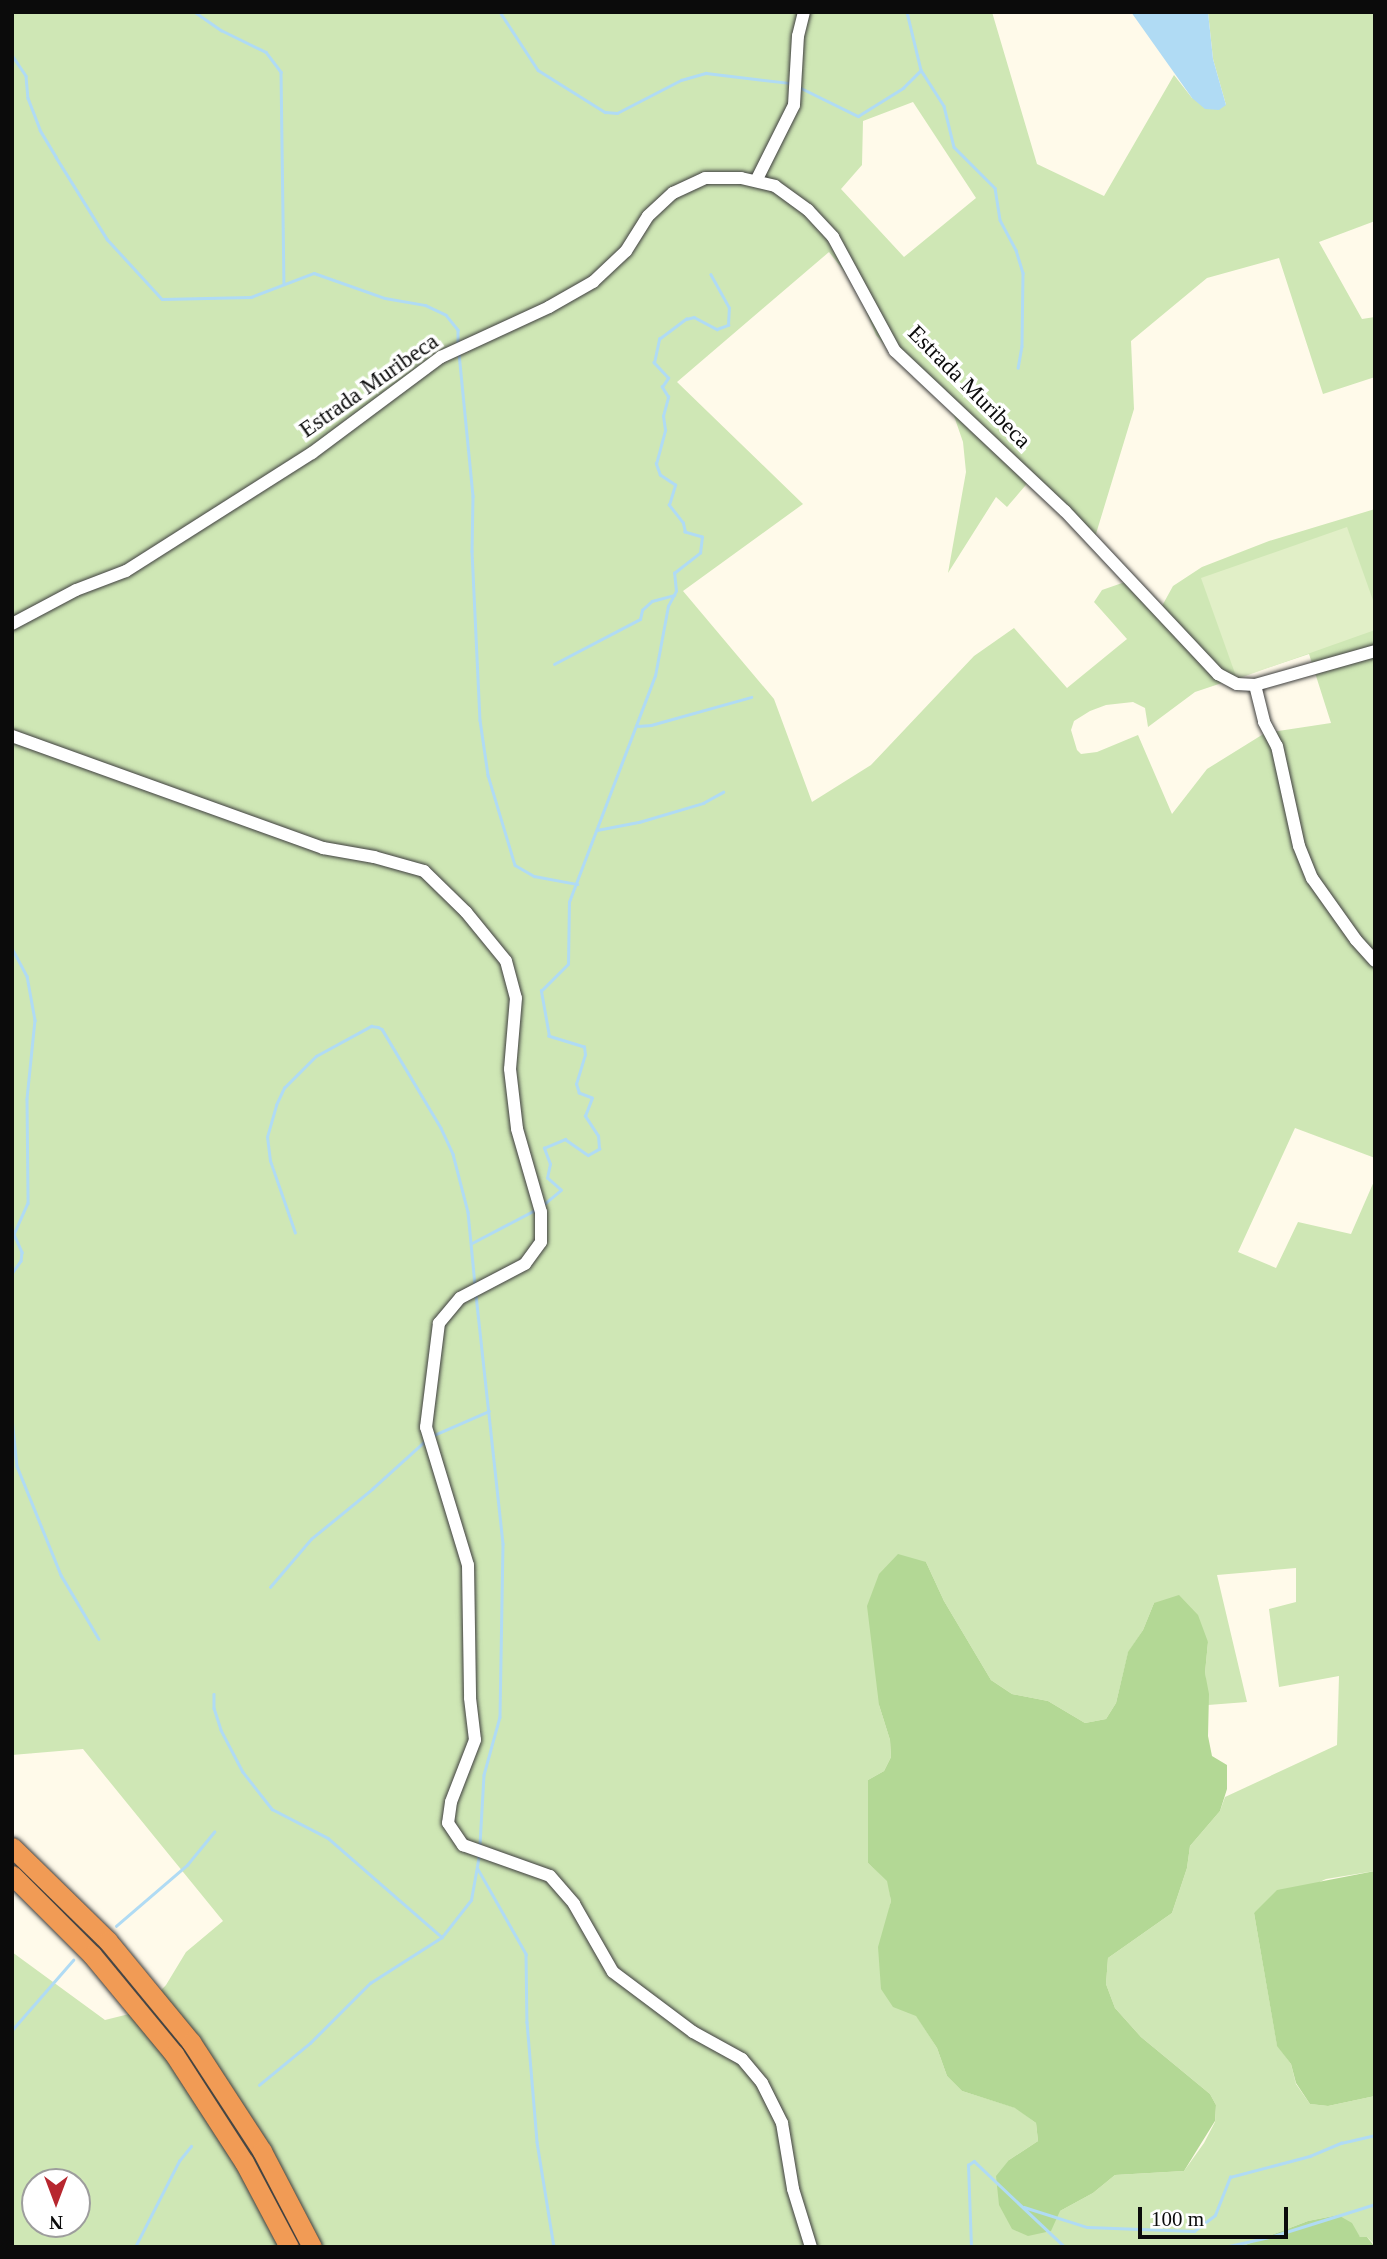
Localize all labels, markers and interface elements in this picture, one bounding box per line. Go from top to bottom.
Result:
street label: Estrada Muribeca [902,320,1036,454]
street label: Estrada Muribeca [294,328,444,444]
north arrow [21,2168,91,2238]
scale bar [1142,2192,1292,2236]
text: 100 m [1151,2207,1204,2231]
text: N [49,2212,63,2233]

